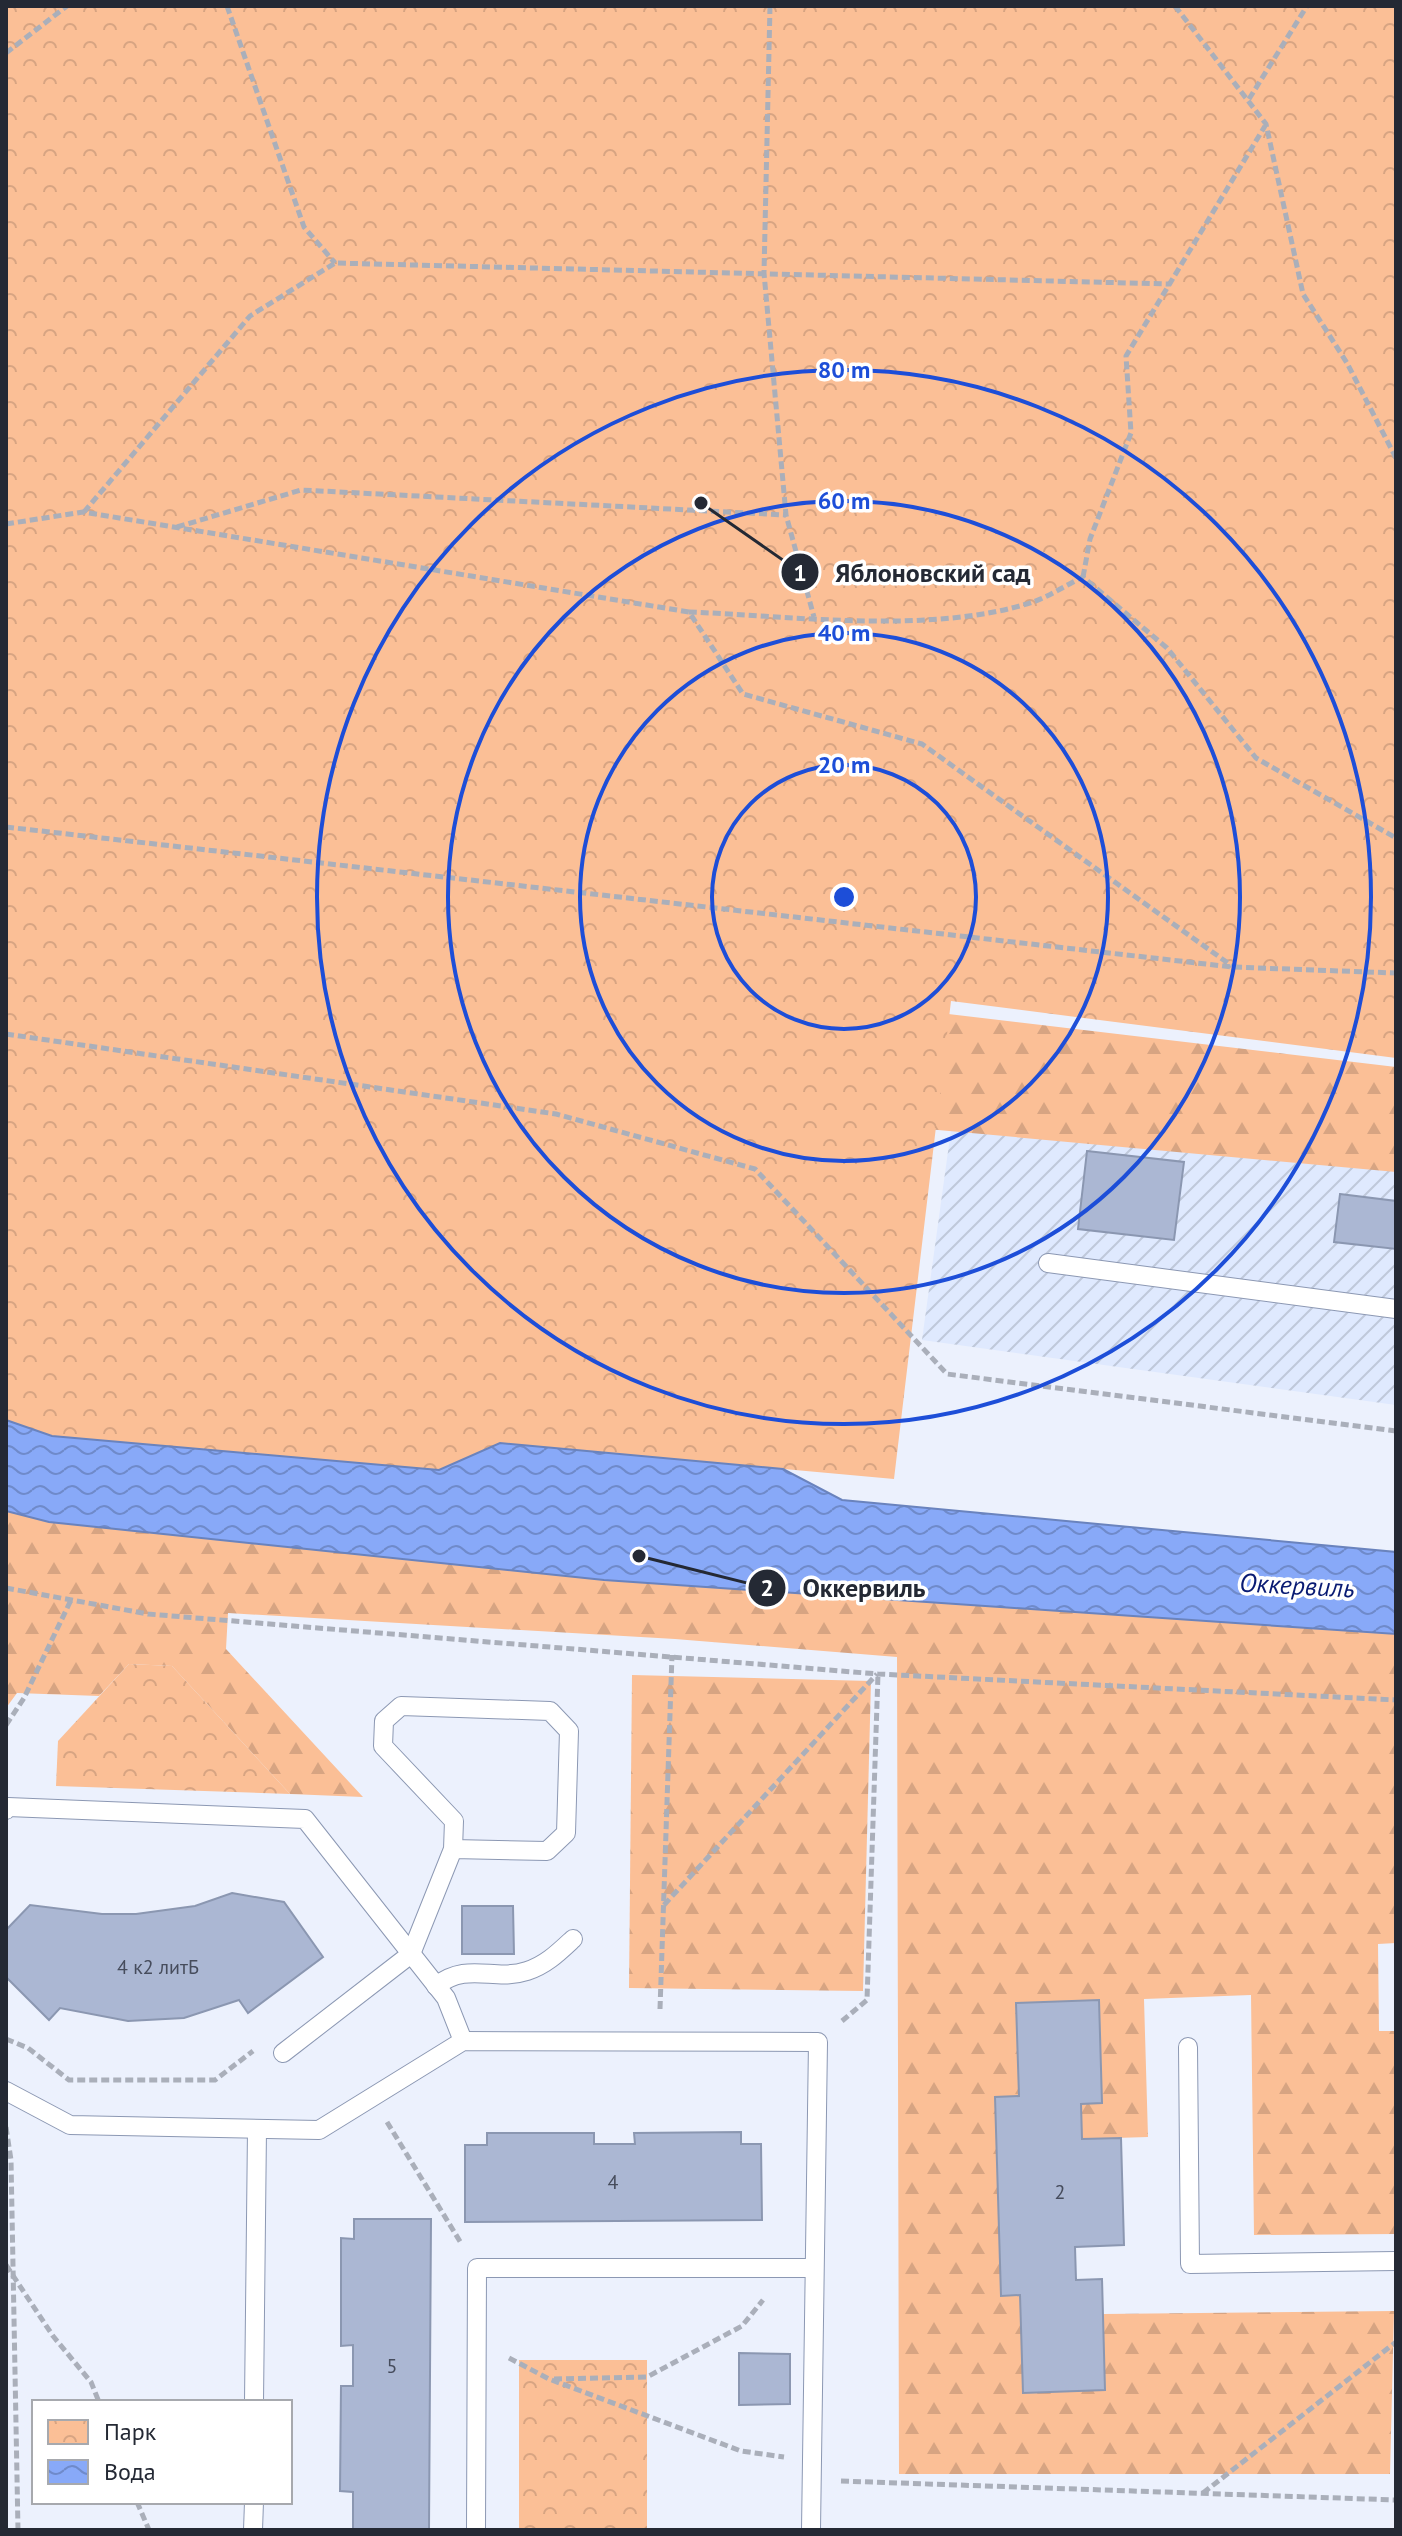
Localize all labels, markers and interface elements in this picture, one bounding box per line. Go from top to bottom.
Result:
text: 80 m [818,354,870,385]
text: 60 m [818,485,870,516]
callout: Яблоновский сад [780,547,1047,597]
text: Яблоновский сад [835,556,1031,589]
text: 1 [793,557,807,588]
text: 40 m [818,617,870,648]
text: 20 m [818,749,870,780]
centre of rings [830,883,858,911]
callout: Оккервиль [747,1563,942,1613]
water label: Оккервиль [1239,1566,1355,1604]
text: Оккервиль [802,1571,926,1604]
text: 2 [760,1572,774,1603]
house number: 4 к2 литБ [117,1954,199,1980]
house number: 4 [608,2169,619,2195]
house number: 2 [1055,2179,1065,2205]
house number: 5 [387,2353,397,2379]
legend [32,2400,292,2504]
text: Парк [104,2416,157,2447]
text: Вода [104,2456,156,2487]

